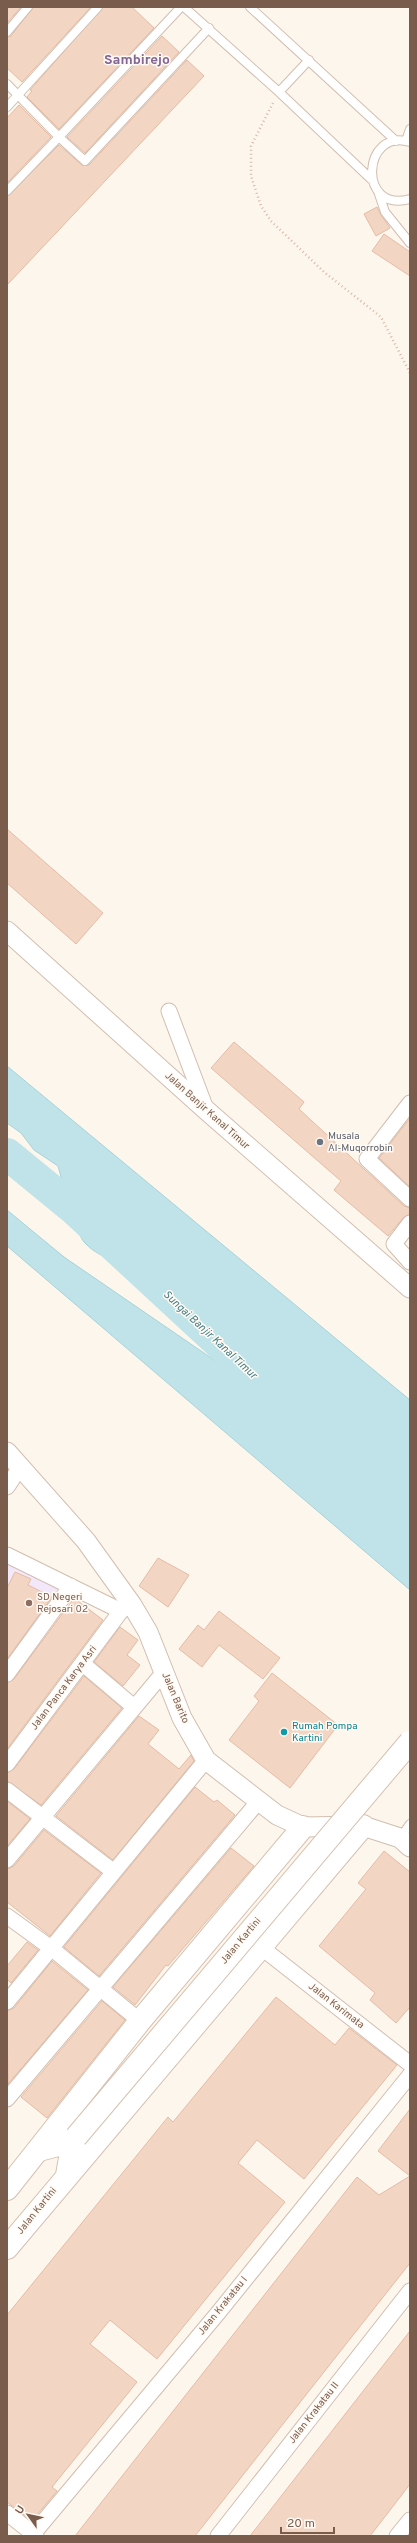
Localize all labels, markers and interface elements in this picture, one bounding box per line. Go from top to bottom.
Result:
district label: Sambirejo [104,52,170,69]
street label: Jalan Banjir Kanal Timur [162,1069,252,1153]
place label: Musala Al-Muqorrobin [328,1130,393,1155]
marker: Musala Al-Muqorrobin [315,1137,325,1147]
water label: Sungai Banjir Kanal Timur [160,1288,261,1383]
place label: SD Negeri Rejosari 02 [37,1591,88,1616]
marker: SD Negeri Rejosari 02 [24,1598,34,1608]
street label: Jalan Panca Karya Asri [28,1643,100,1733]
street label: Jalan Barito [158,1670,192,1726]
place label: Rumah Pompa Kartini [292,1720,357,1745]
marker: Rumah Pompa Kartini [279,1727,289,1737]
street label: Jalan Kartini [218,1915,264,1967]
street label: Jalan Karimata [305,1980,367,2032]
street label: Jalan Kartini [14,2185,60,2237]
street label: Jalan Krakatau I [195,2274,251,2338]
street label: Jalan Krakatau II [286,2379,342,2447]
north arrow [8,2495,48,2535]
text: U [12,2503,28,2517]
scale bar [281,2509,334,2535]
text: 20 m [287,2516,315,2532]

